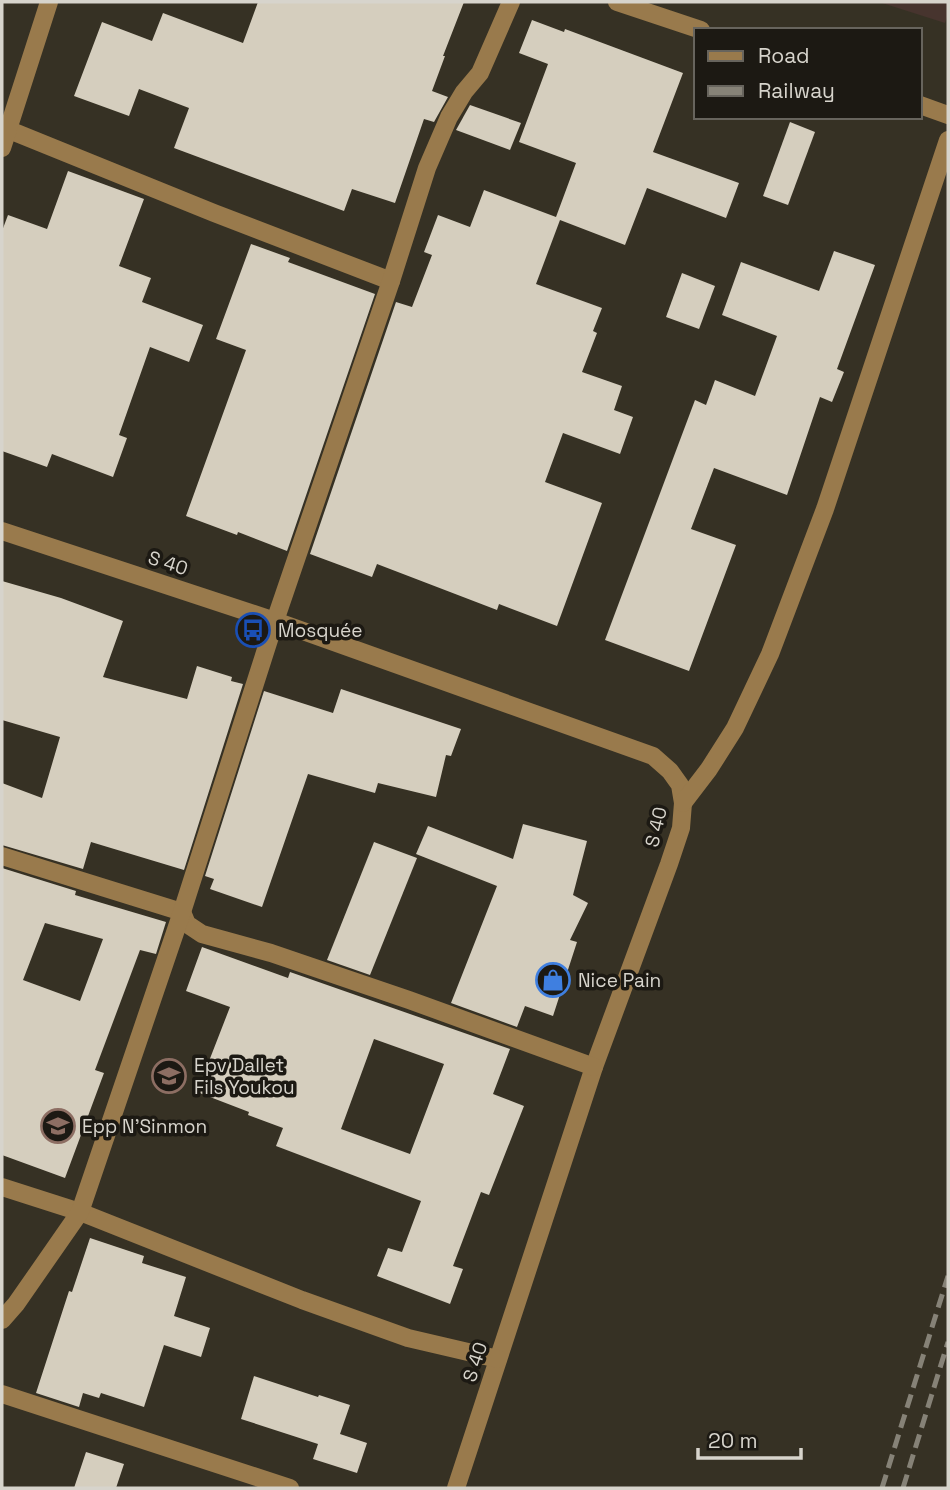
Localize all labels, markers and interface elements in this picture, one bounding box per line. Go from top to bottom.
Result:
legend [694,28,922,119]
text: Road [758,42,810,69]
text: Railway [758,77,835,104]
street label: S 40 [145,545,191,581]
bus stop icon: Mosquée [234,611,272,649]
place label: Mosquée [278,618,363,643]
street label: S 40 [639,804,673,850]
shop icon: Nice Pain [534,961,572,999]
place label: Nice Pain [578,968,661,993]
place label: Epv Dallet Fils Youkou [194,1053,295,1100]
school or university icon: Epv Dallet Fils Youkou [150,1057,188,1095]
school or university icon: Epp N'Sinmon [39,1107,77,1145]
place label: Epp N'Sinmon [82,1114,207,1139]
street label: S 40 [457,1339,493,1385]
scale bar [698,1416,801,1460]
text: 20 m [708,1427,758,1454]

